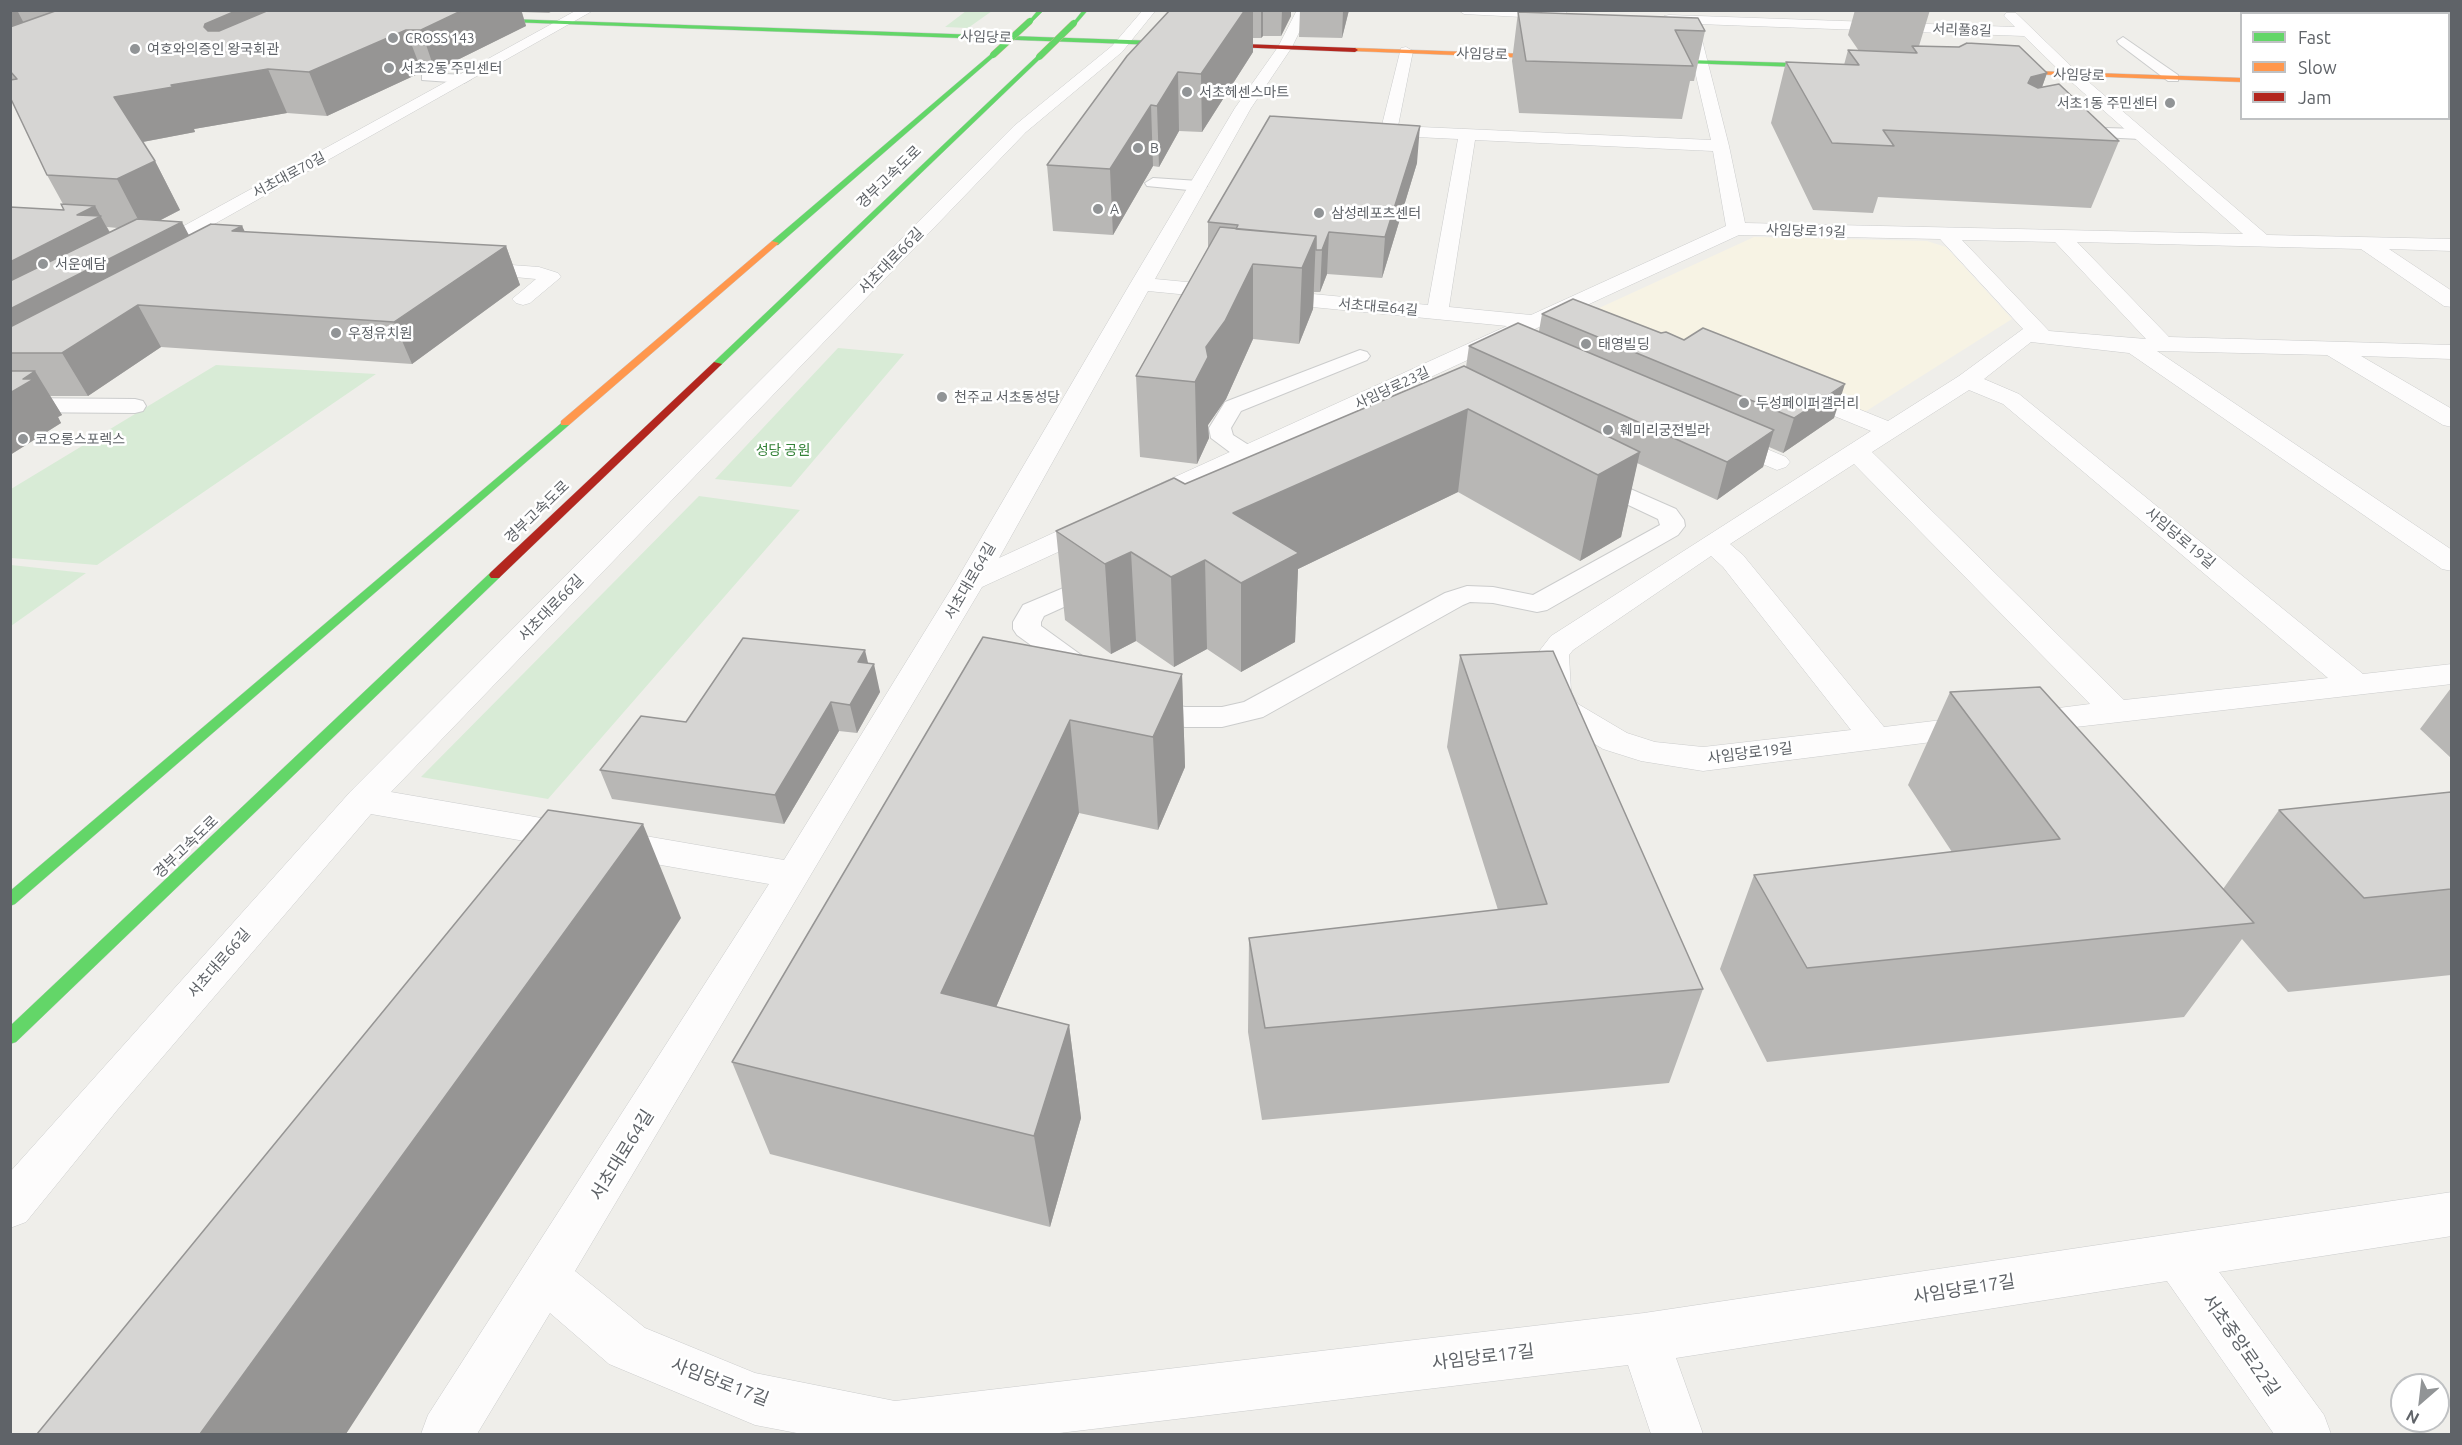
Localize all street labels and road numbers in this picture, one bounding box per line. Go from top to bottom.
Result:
street label: 서리풀8길 [1932,21,1992,39]
street label: 사임당로 [960,28,1012,46]
street label: 사임당로 [1456,45,1508,63]
street label: 사임당로 [2053,66,2105,84]
street label: 경부고속도로 [853,142,925,212]
street label: 서초대로70길 [250,149,328,201]
street label: 사임당로19길 [1766,221,1846,241]
street label: 서초대로66길 [855,224,927,298]
street label: 서초대로64길 [1337,295,1419,319]
street label: 사임당로23길 [1352,363,1432,413]
street label: 경부고속도로 [501,477,573,547]
street label: 사임당로19길 [2141,503,2219,573]
street label: 서초대로64길 [941,539,999,623]
street label: 서초대로66길 [515,571,587,645]
street label: 사임당로19길 [1706,739,1794,767]
street label: 경부고속도로 [150,812,222,882]
street label: 서초대로66길 [184,925,254,1001]
street label: 서초대로64길 [586,1106,658,1204]
street label: 사임당로17길 [1911,1270,2017,1308]
street label: 서초중앙로22길 [2198,1290,2284,1400]
street label: 사임당로17길 [1431,1340,1535,1374]
street label: 사임당로17길 [668,1353,772,1411]

